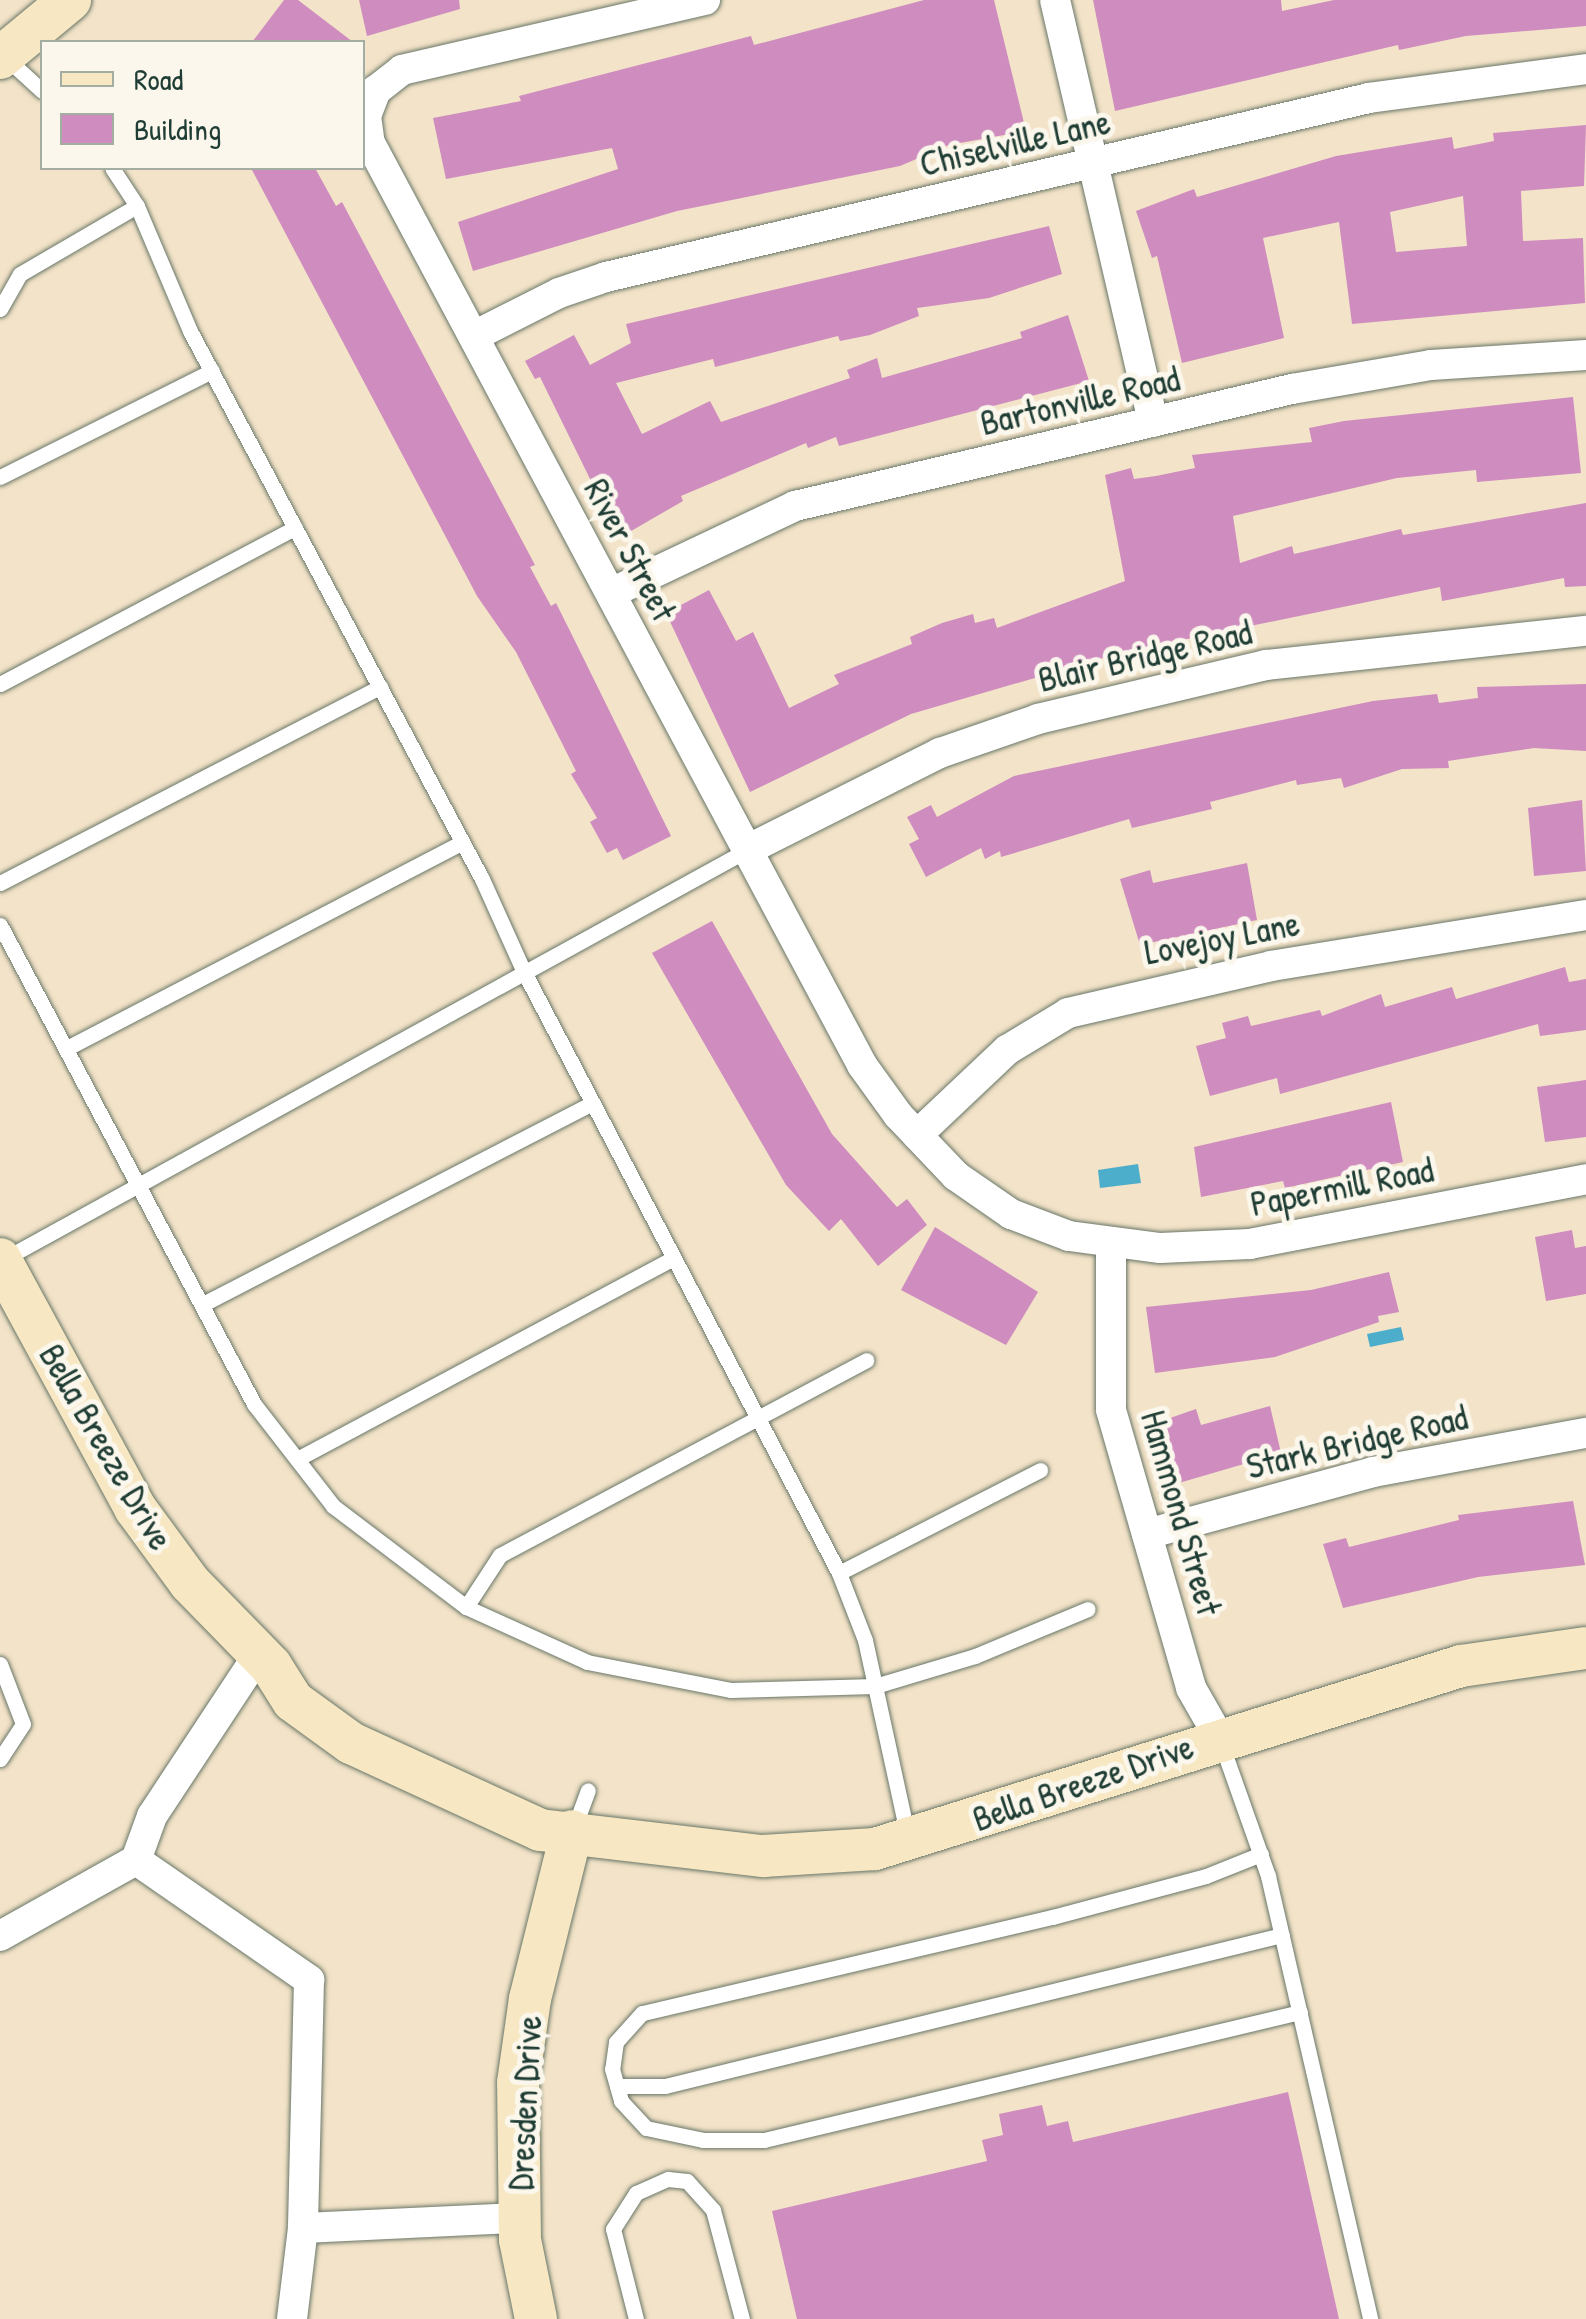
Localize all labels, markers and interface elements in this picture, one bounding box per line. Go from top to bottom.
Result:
legend [40,40,365,170]
text: Road [134,59,183,99]
street label: Chiselville Lane [916,101,1114,185]
text: Building [134,109,221,149]
street label: Bartonville Road [976,358,1184,444]
street label: River Street [575,472,685,628]
street label: Blair Bridge Road [1034,611,1256,701]
street label: Lovejoy Lane [1141,902,1303,974]
street label: Papermill Road [1247,1149,1437,1225]
street label: Bella Breeze Drive [30,1337,182,1557]
street label: Stark Bridge Road [1242,1396,1472,1488]
street label: Hammond Street [1132,1406,1230,1620]
street label: Bella Breeze Drive [967,1726,1199,1840]
street label: Dresden Drive [499,2015,551,2191]

